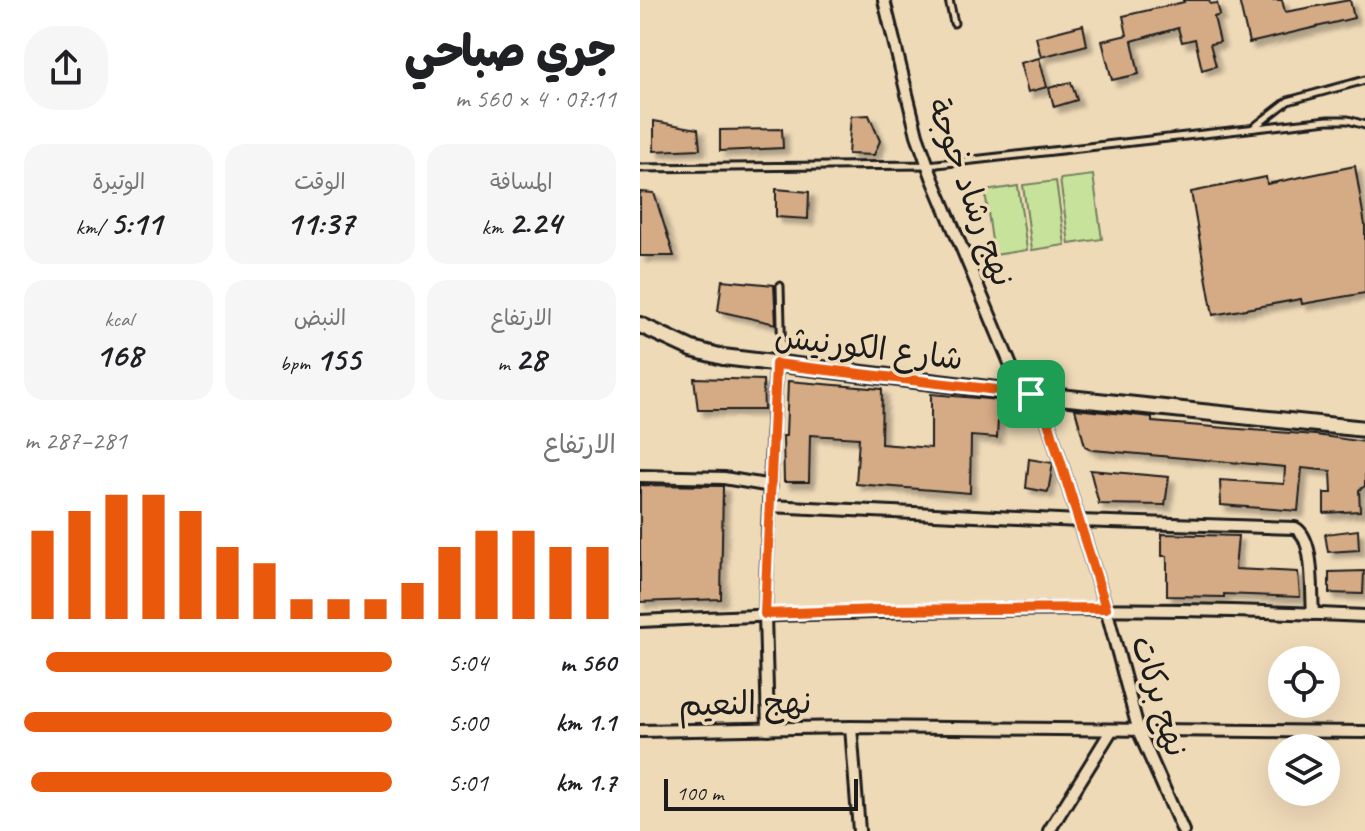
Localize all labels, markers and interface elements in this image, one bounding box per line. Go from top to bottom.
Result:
text: جري صباحي [405,24,616,79]
button: share [24,26,108,110]
text: 07:11 · 4 × 560 m [455,82,616,115]
street label: نهج رشاد خوجة [917,92,1024,292]
text: الوتيرة [92,168,145,196]
text: الوقت [294,168,346,196]
text: المسافة [490,168,553,196]
text: 5:11 [110,201,162,244]
text: 11:37 [286,201,354,244]
text: 2.24 [508,201,561,244]
text: /km [76,213,110,241]
text: km [482,213,508,241]
text: النبض [294,304,346,332]
text: الارتفاع [490,304,552,332]
text: kcal [104,305,133,333]
street label: شارع الكورنيش [772,316,965,381]
text: 168 [95,333,142,376]
text: 155 [315,337,360,380]
text: 28 [515,337,545,380]
text: bpm [280,349,315,377]
text: m [497,349,515,377]
pin [997,360,1065,428]
icon: arrive [1009,372,1053,416]
text: 281–287 m [24,424,127,457]
text: الارتفاع [543,428,616,461]
street label: نهج بركات [1121,631,1197,762]
text: 5:04 [448,646,488,679]
text: 560 m [560,646,616,679]
map controls [1268,646,1340,806]
button: locate [1268,646,1340,718]
street label: نهج النعيم [678,682,812,728]
text: 5:00 [448,706,488,739]
text: 1.1 km [556,706,616,739]
button: layers [1268,734,1340,806]
text: 5:01 [448,766,488,799]
text: 1.7 km [556,766,616,799]
scale bar [664,775,858,811]
text: 100 m [676,779,723,807]

